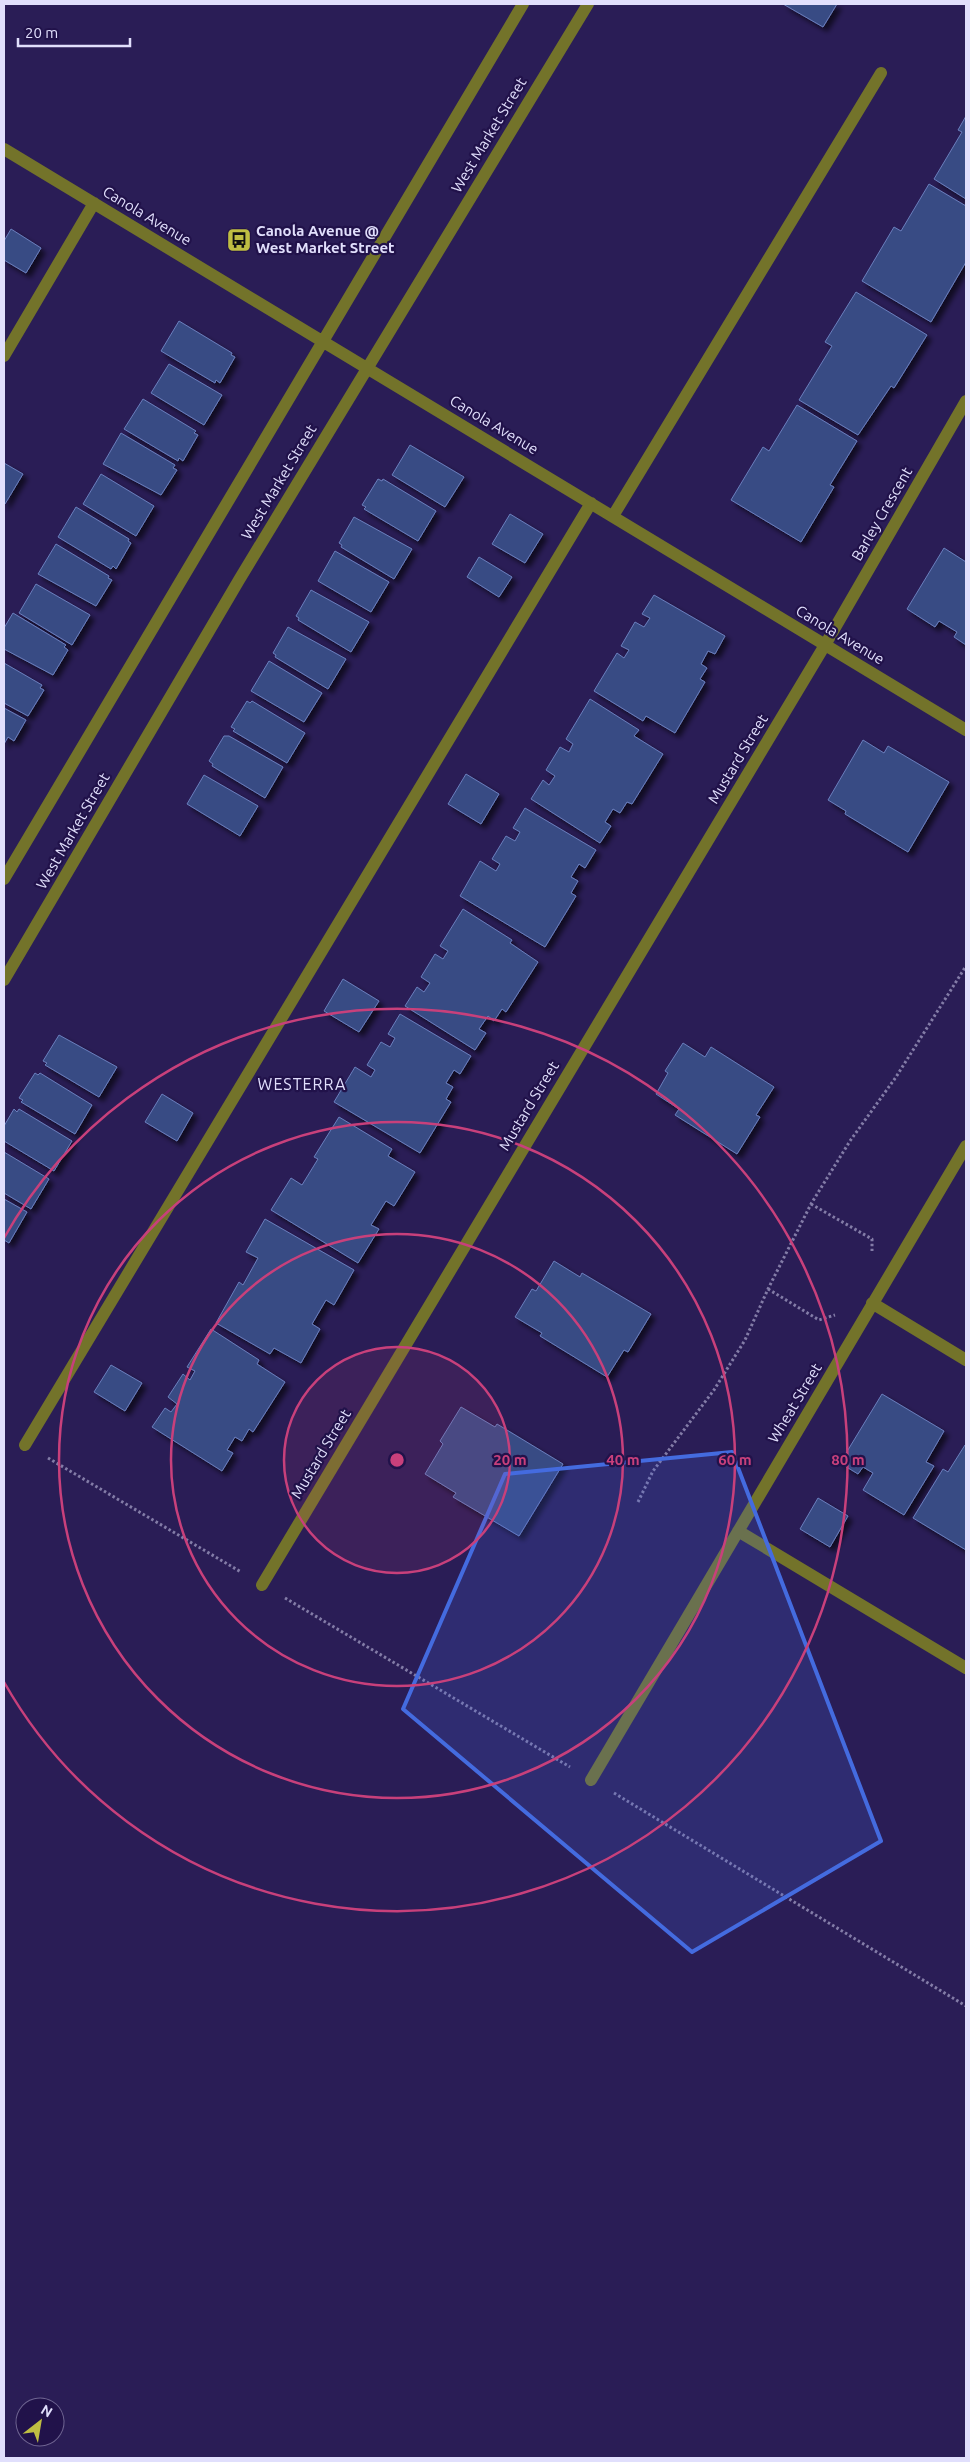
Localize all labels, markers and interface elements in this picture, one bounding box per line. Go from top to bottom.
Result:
scale bar [18,15,130,47]
text: 20 m [25,24,58,41]
street label: West Market Street [448,74,530,195]
street label: Canola Avenue [100,183,194,249]
place label: Canola Avenue @ West Market Street [256,222,395,256]
bus stop icon: Canola Avenue @ West Market Street [226,227,252,253]
street label: Canola Avenue [447,392,541,458]
street label: West Market Street [238,421,320,542]
street label: Barley Crescent [848,464,915,564]
street label: Canola Avenue [793,602,887,668]
street label: Mustard Street [704,711,771,807]
street label: West Market Street [32,770,113,892]
street label: Mustard Street [495,1058,562,1154]
district label: WESTERRA [258,1075,346,1093]
street label: Wheat Street [764,1360,825,1446]
street label: Mustard Street [287,1406,354,1502]
centre of rings [388,1451,406,1469]
text: 20 m [493,1451,527,1468]
text: 40 m [606,1451,640,1468]
text: 60 m [718,1451,752,1468]
text: 80 m [831,1451,865,1468]
north arrow [15,2397,65,2447]
text: N [38,2401,55,2420]

